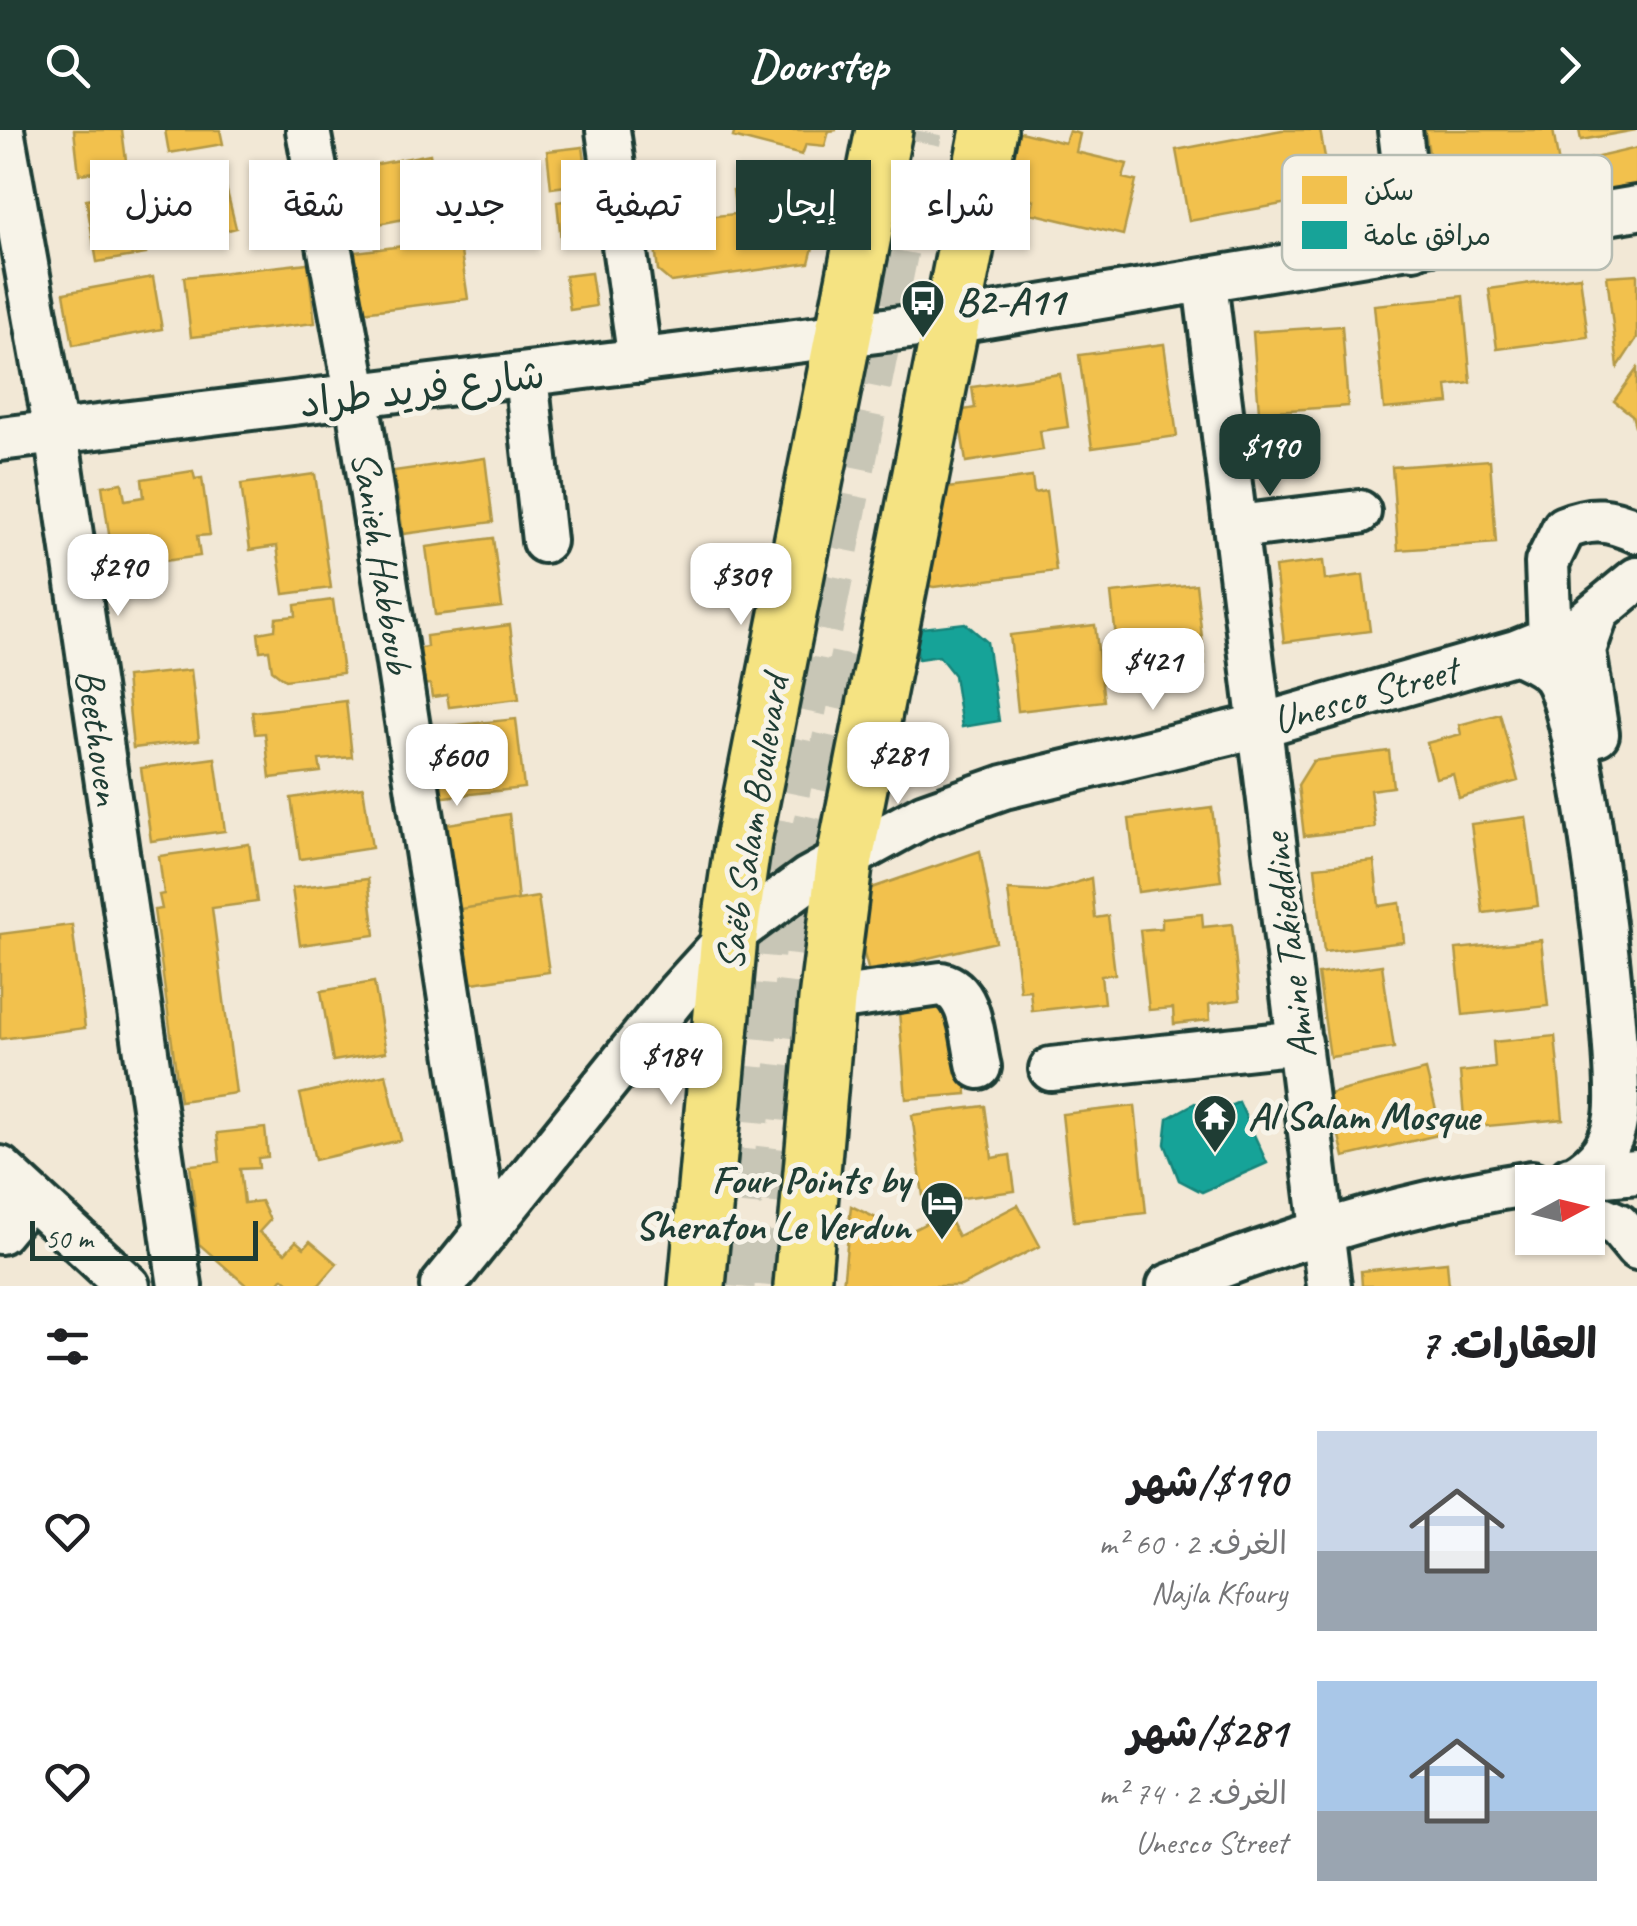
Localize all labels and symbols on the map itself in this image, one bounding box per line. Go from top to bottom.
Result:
legend [1282,155,1612,270]
text: سكن [1364,173,1414,208]
text: مرافق عامة [1364,218,1491,253]
place label: B2-A11 [956,276,1068,326]
bus stop icon: B2-A11 [900,278,946,339]
street label: شارع فريد طراد [297,349,548,431]
pin: $190 [1211,414,1329,499]
street label: Sanieh Habboub [340,447,425,679]
pin: $290 [59,534,177,619]
pin: $309 [682,543,800,628]
pin: $421 [1094,628,1212,713]
street label: Unesco Street [1267,643,1469,745]
street label: Beethoven [65,666,133,809]
street label: Saëb Salam Boulevard [704,666,801,974]
pin: $281 [839,722,957,807]
pin: $600 [398,724,516,809]
street label: Amine Takieddine [1250,828,1328,1061]
pin: $184 [612,1023,730,1108]
place label: Al Salam Mosque [1248,1091,1482,1141]
temple icon: Al Salam Mosque [1192,1093,1238,1154]
place label: Four Points by Sheraton Le Verdun [635,1155,914,1251]
north arrow [1515,1165,1605,1255]
hotel icon: Four Points by Sheraton Le Verdun [919,1180,965,1241]
scale bar [30,1216,258,1260]

